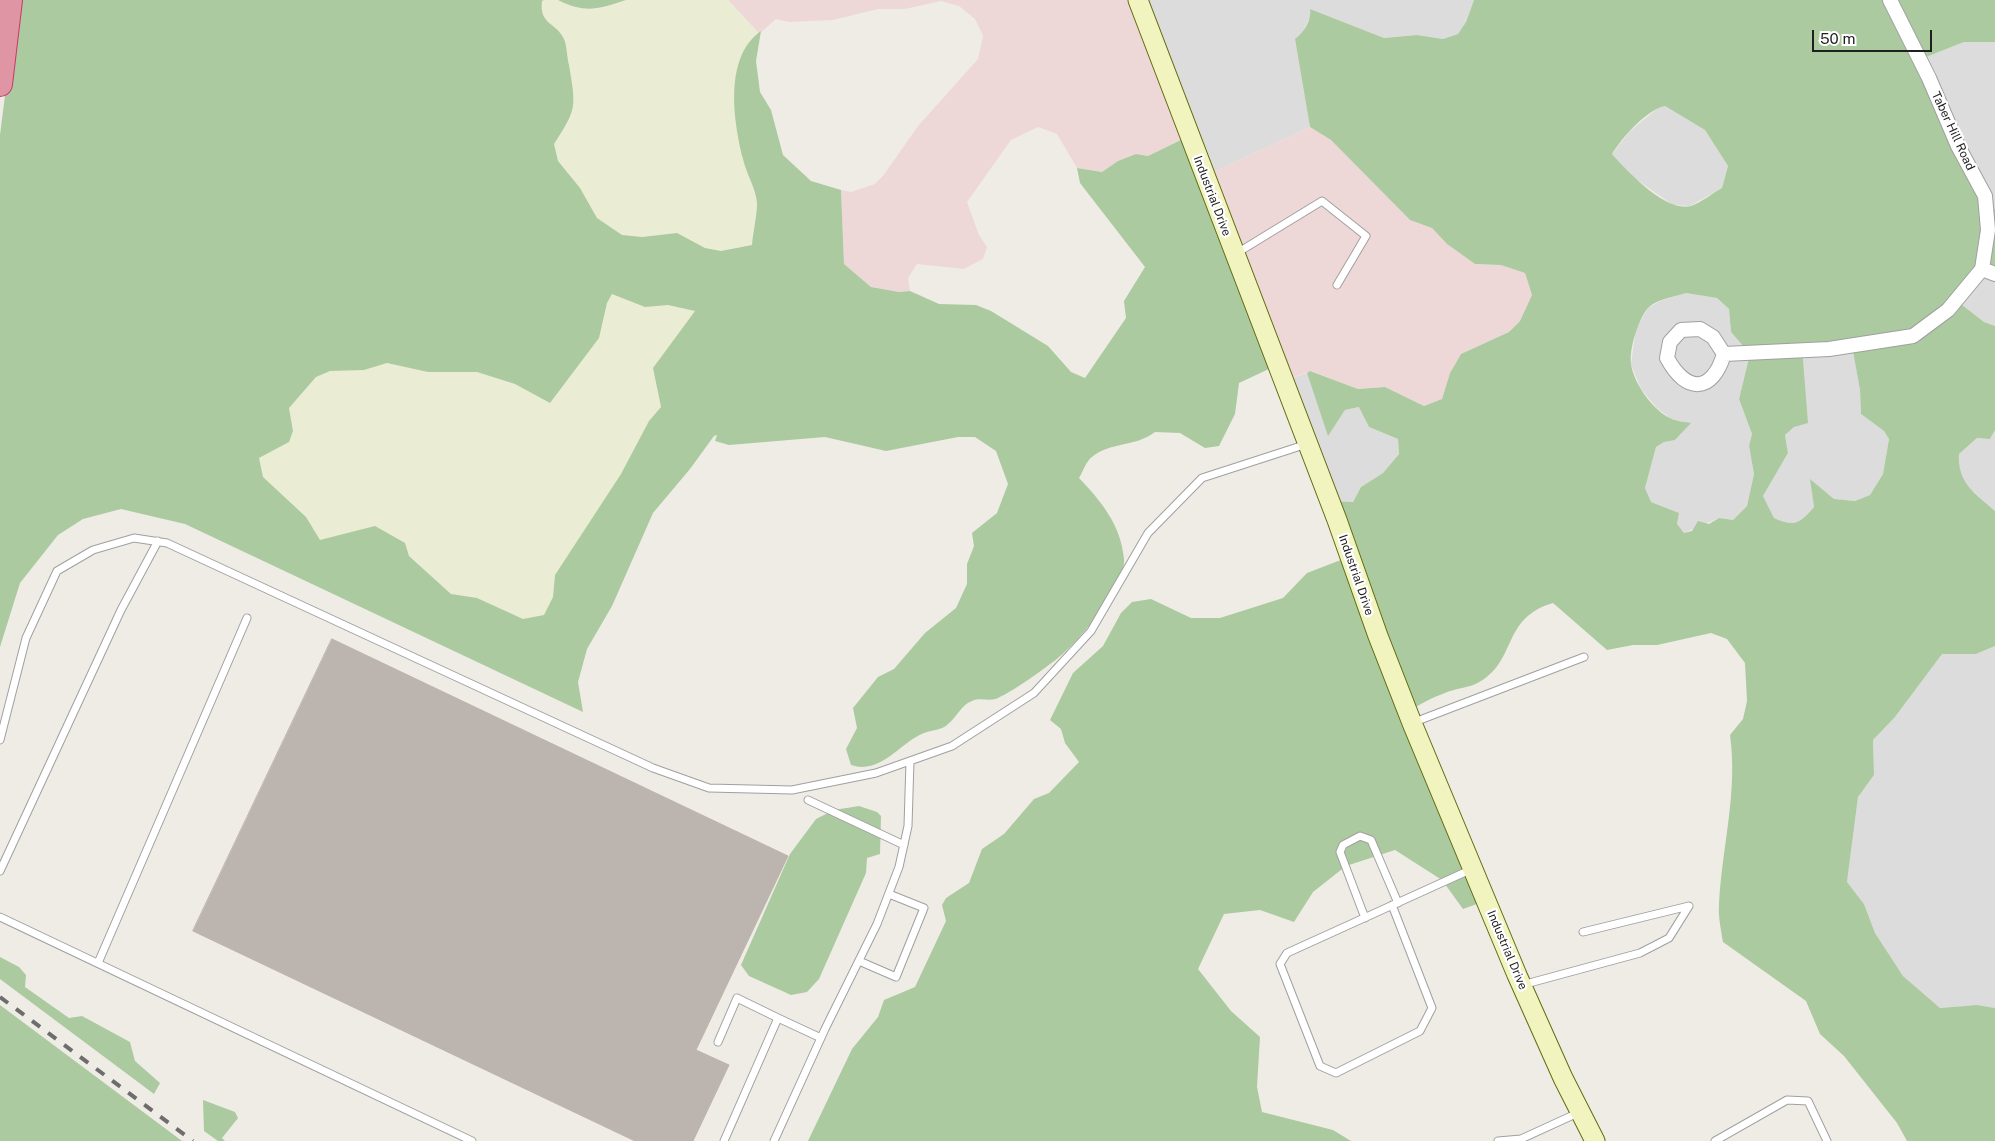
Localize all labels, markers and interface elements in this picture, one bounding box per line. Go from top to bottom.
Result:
scale bar [1815,20,1935,52]
text: 50 m [1820,30,1855,47]
street label: Taber Hill Road [1928,89,1978,173]
street label: Industrial Drive [1190,154,1234,238]
street label: Industrial Drive [1335,533,1377,617]
street label: Industrial Drive [1484,908,1530,992]

